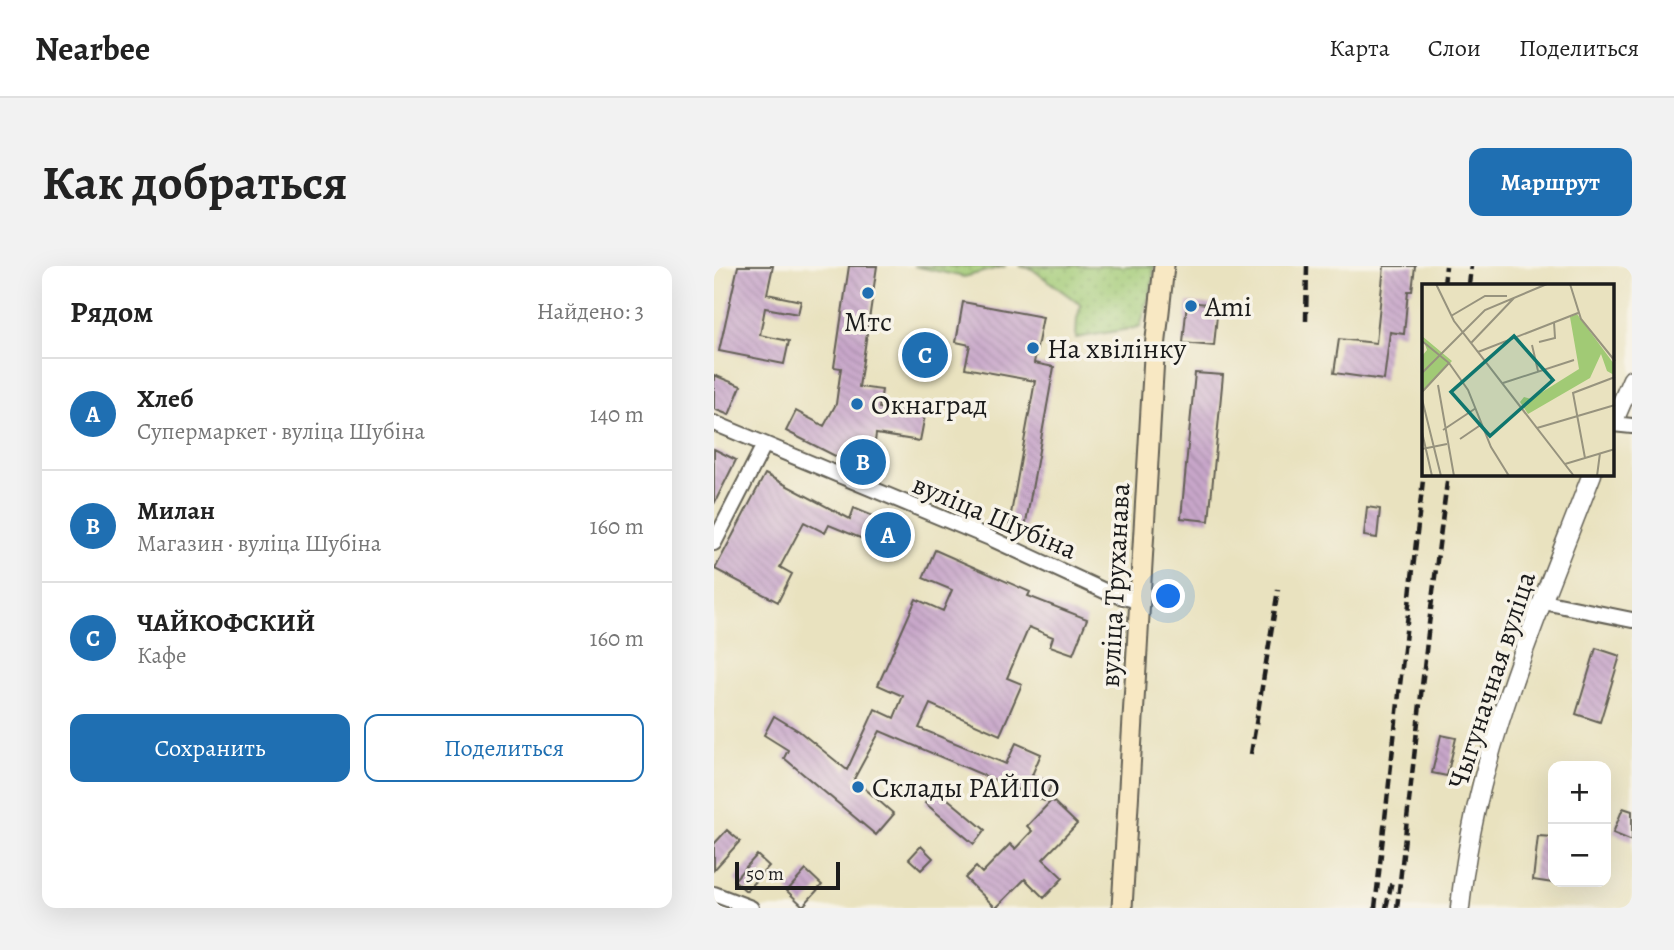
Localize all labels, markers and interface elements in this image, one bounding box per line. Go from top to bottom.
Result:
text: Nearbee [35,26,150,71]
text: Карта [1329,32,1390,64]
text: Слои [1428,32,1481,64]
text: Поделиться [1519,32,1639,64]
button: Маршрут [1469,148,1632,216]
text: Как добраться [42,149,348,216]
inset map [1422,284,1614,476]
marker: Мтс [860,285,876,301]
place label: Ami [1204,288,1252,326]
text: Рядом [70,292,153,332]
text: Найдено: 3 [537,296,644,327]
marker: Ami [1183,298,1199,314]
place label: Мтс [844,303,892,341]
pin: C [902,329,948,381]
place label: На хвілінку [1047,330,1187,368]
marker: На хвілінку [1025,340,1041,356]
text: Хлеб [137,381,194,416]
place label: Окнаград [871,386,987,424]
marker: Окнаград [849,396,865,412]
text: A [86,399,100,430]
text: 140 m [590,399,644,430]
text: Супермаркет · вуліца Шубіна [137,416,425,447]
pin: B [840,436,886,488]
street label: вуліца Шубіна [907,465,1083,569]
street label: вуліца Труханава [1091,482,1139,688]
text: Милан [137,493,215,528]
pin: A [865,509,911,561]
text: B [86,511,100,542]
text: 160 m [590,511,644,542]
text: Магазин · вуліца Шубіна [137,528,381,559]
street label: Чыгуначная вуліца [1439,567,1545,794]
your location [1151,579,1185,613]
text: ЧАЙКОФСКИЙ [137,605,315,640]
text: C [86,623,100,654]
text: 160 m [590,623,644,654]
text: Кафе [137,640,187,671]
button: Сохранить [70,714,350,782]
button: Поделиться [364,714,644,782]
map controls [1548,761,1611,887]
button: + [1548,761,1611,824]
place label: Склады РАЙПО [872,769,1060,807]
marker: Склады РАЙПО [850,779,866,795]
button: − [1548,824,1611,887]
scale bar [735,859,840,891]
text: 50 m [746,861,784,887]

